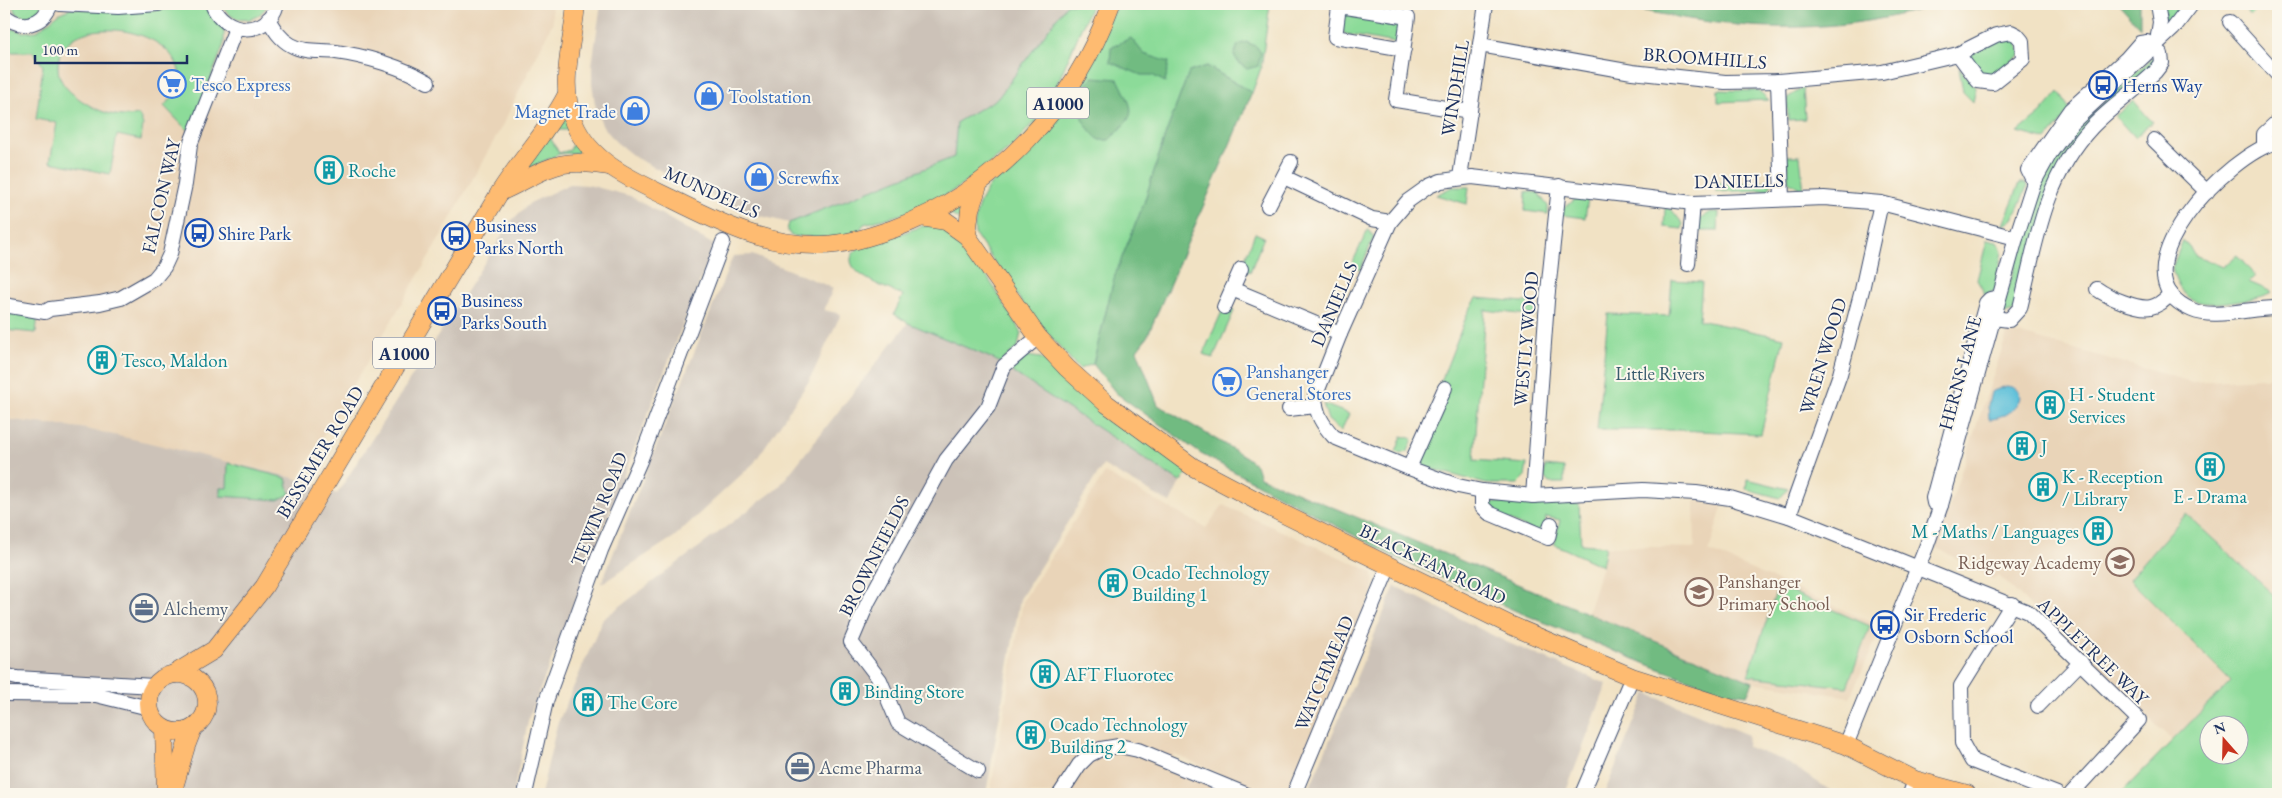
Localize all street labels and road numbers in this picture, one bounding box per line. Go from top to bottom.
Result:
street label: WINDHILL [1435,38,1475,138]
street label: BROOMHILLS [1642,41,1768,75]
road number: A1000 [1027,88,1089,119]
street label: FALCON WAY [136,135,187,256]
street label: MUNDELLS [660,160,764,224]
street label: DANIELLS [1694,168,1784,194]
street label: DANIELLS [1305,257,1363,350]
street label: WESTLY WOOD [1508,270,1544,408]
street label: WREN WOOD [1793,295,1853,417]
street label: HERNS LANE [1933,313,1987,433]
road number: A1000 [373,338,435,368]
street label: BESSEMER ROAD [271,381,369,523]
street label: TEWIN ROAD [565,448,633,570]
street label: BROWNFIELDS [833,491,915,621]
street label: BLACK FAN ROAD [1355,518,1511,610]
street label: APPLETREE WAY [2031,591,2155,711]
street label: WATCHMEAD [1288,612,1360,734]

